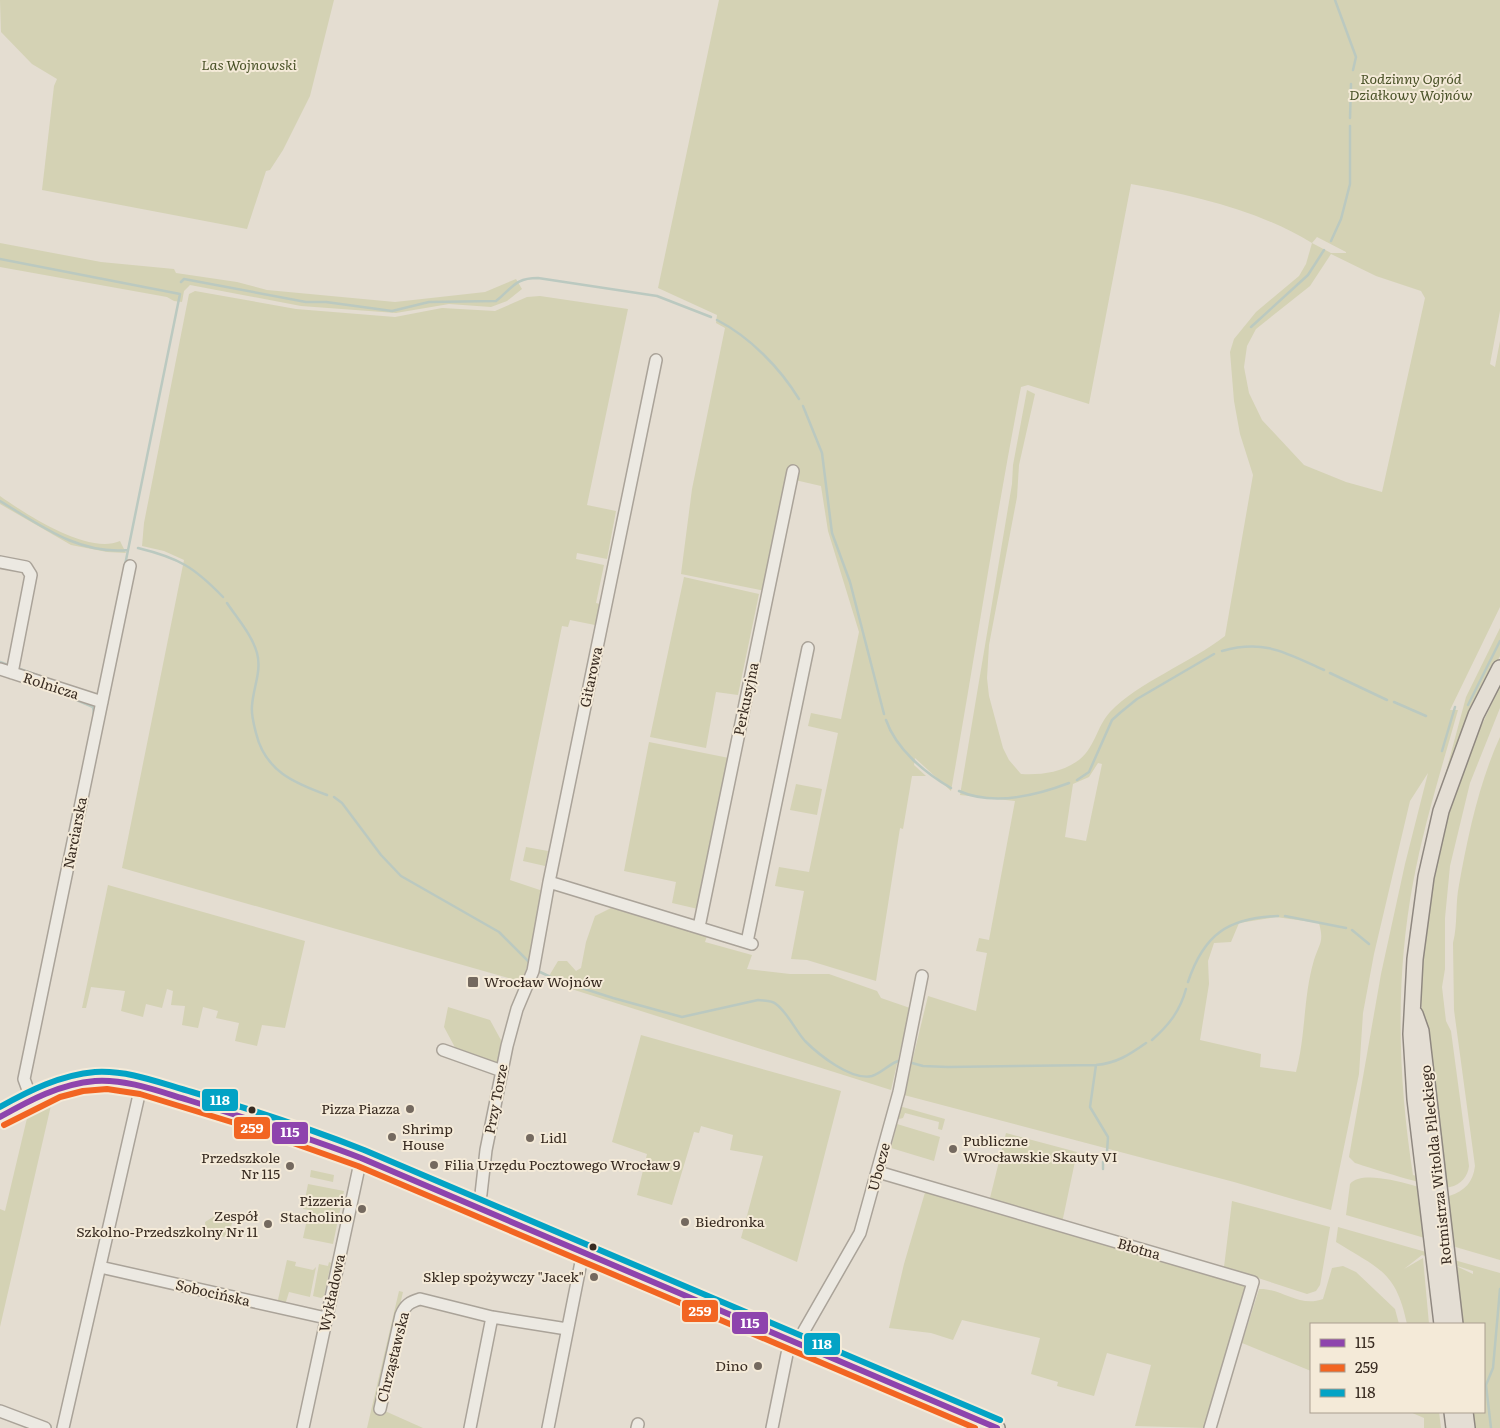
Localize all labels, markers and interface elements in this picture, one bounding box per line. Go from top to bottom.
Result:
park label: Las Wojnowski [201,54,298,74]
park label: Rodzinny Ogród Działkowy Wojnów [1349,68,1473,104]
street label: Gitarowa [574,644,606,709]
street label: Perkusyjna [727,660,763,737]
street label: Rolnicza [21,667,82,704]
street label: Narciarska [57,795,91,871]
place label: Wrocław Wojnów [484,971,603,991]
marker: Wrocław Wojnów [466,975,480,989]
street label: Przy Torze [478,1062,512,1135]
street label: Rotmistrza Witolda Pileckiego [1415,1064,1455,1266]
line badge: 118 [201,1088,239,1112]
text: 118 [210,1089,230,1109]
place label: Pizza Piazza [321,1098,400,1118]
marker: Pizza Piazza [404,1103,416,1115]
unlabelled marker [247,1105,257,1115]
line badge: 259 [233,1116,271,1140]
text: 259 [240,1117,264,1137]
place label: Shrimp House [402,1118,453,1154]
line badge: 115 [271,1121,309,1145]
text: 115 [280,1121,300,1141]
place label: Lidl [540,1127,567,1147]
place label: Publiczne Wrocławskie Skauty VI [963,1130,1118,1166]
marker: Shrimp House [386,1131,398,1143]
marker: Lidl [524,1132,536,1144]
street label: Ubocze [862,1140,894,1193]
marker: Publiczne Wrocławskie Skauty VI [947,1143,959,1155]
place label: Przedszkole Nr 115 [201,1147,280,1183]
place label: Filia Urzędu Pocztowego Wrocław 9 [444,1154,680,1174]
marker: Filia Urzędu Pocztowego Wrocław 9 [428,1159,440,1171]
marker: Przedszkole Nr 115 [284,1160,296,1172]
place label: Pizzeria Stacholino [280,1190,352,1226]
marker: Pizzeria Stacholino [356,1203,368,1215]
place label: Zespół Szkolno-Przedszkolny Nr 11 [76,1205,258,1241]
place label: Biedronka [695,1211,765,1231]
marker: Biedronka [679,1216,691,1228]
marker: Zespół Szkolno-Przedszkolny Nr 11 [262,1218,274,1230]
street label: Błotna [1115,1232,1164,1264]
unlabelled marker [588,1242,598,1252]
street label: Wykładowa [313,1252,349,1334]
place label: Sklep spożywczy "Jacek" [423,1266,584,1286]
marker: Sklep spożywczy "Jacek" [588,1271,600,1283]
street label: Sobocińska [174,1274,253,1310]
line badge: 259 [681,1299,719,1323]
text: 259 [688,1300,712,1320]
street label: Chrząstawska [371,1309,413,1404]
line badge: 115 [731,1311,769,1335]
text: 115 [740,1312,760,1332]
legend [1310,1323,1485,1413]
text: 115 [1355,1330,1375,1353]
line badge: 118 [803,1332,841,1356]
text: 118 [812,1333,832,1353]
place label: Dino [715,1355,748,1375]
text: 259 [1355,1355,1378,1378]
marker: Dino [752,1360,764,1372]
text: 118 [1355,1380,1375,1403]

